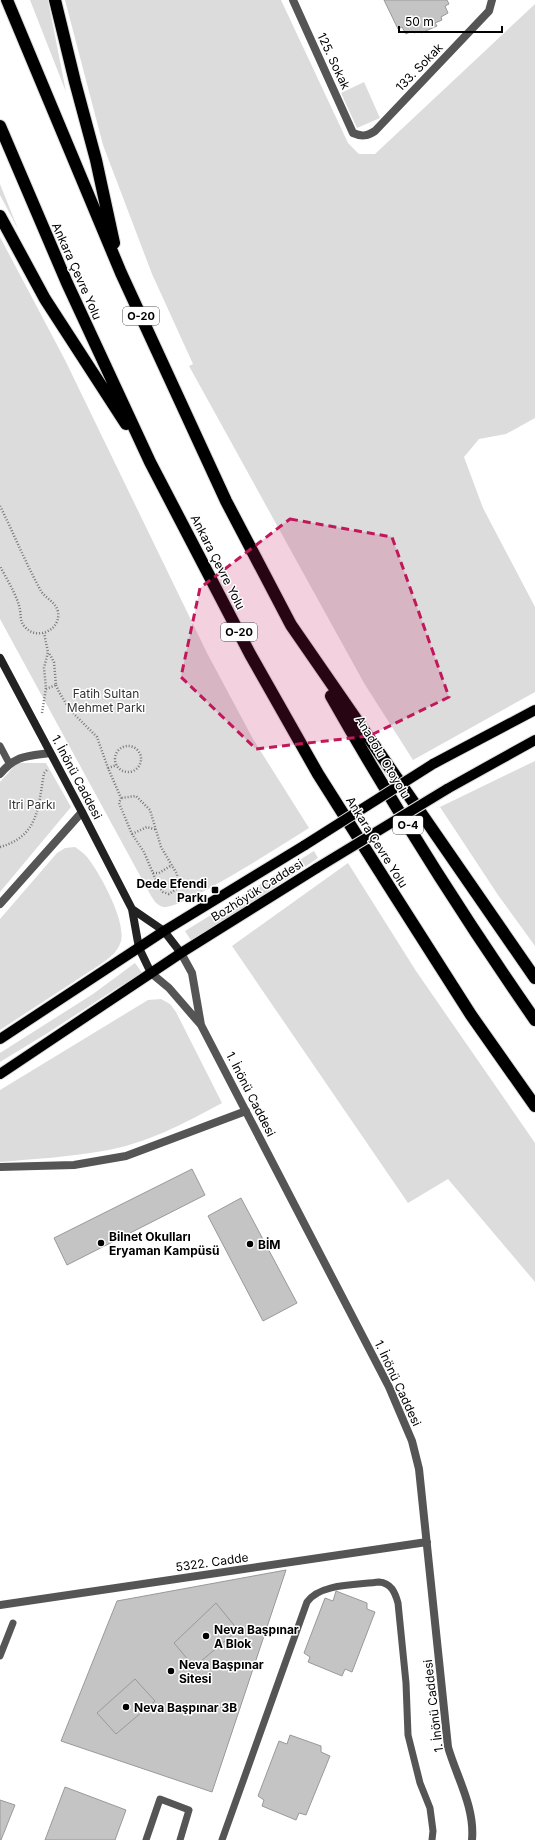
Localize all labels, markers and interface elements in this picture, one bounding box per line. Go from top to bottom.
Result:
scale bar [399,8,502,34]
text: 50 m [405,14,434,29]
street label: 125. Sokak [314,30,354,92]
street label: 133. Sokak [392,40,446,94]
street label: Ankara Çevre Yolu [49,220,105,322]
road number: O-20 [123,307,159,325]
street label: Ankara Çevre Yolu [188,512,248,612]
road number: O-20 [221,623,257,641]
park label: Fatih Sultan Mehmet Parkı [67,686,145,715]
street label: Anadolu Otoyolu [352,713,414,801]
street label: 1. İnönü Caddesi [48,732,106,822]
street label: Ankara Çevre Yolu [343,794,411,890]
park label: Itri Parkı [9,797,55,812]
road number: O-4 [393,816,423,834]
street label: Bozhöyük Caddesi [208,856,306,924]
place label: Dede Efendi Parkı [136,876,207,905]
marker: Dede Efendi Parkı [210,885,220,895]
street label: 1. İnönü Caddesi [223,1049,279,1139]
place label: Bilnet Okulları Eryaman Kampüsü [109,1229,219,1258]
place label: BİM [258,1237,281,1252]
marker: Bilnet Okulları Eryaman Kampüsü [96,1238,106,1248]
marker: BİM [245,1239,255,1249]
street label: 1. İnönü Caddesi [372,1338,425,1428]
street label: 5322. Cadde [175,1549,249,1575]
place label: Neva Başpınar A Blok [214,1622,299,1651]
marker: Neva Başpınar A Blok [201,1631,211,1641]
place label: Neva Başpınar Sitesi [179,1657,264,1686]
street label: 1. İnönü Caddesi [420,1659,446,1753]
marker: Neva Başpınar Sitesi [166,1666,176,1676]
place label: Neva Başpınar 3B [134,1700,237,1715]
marker: Neva Başpınar 3B [121,1702,131,1712]

